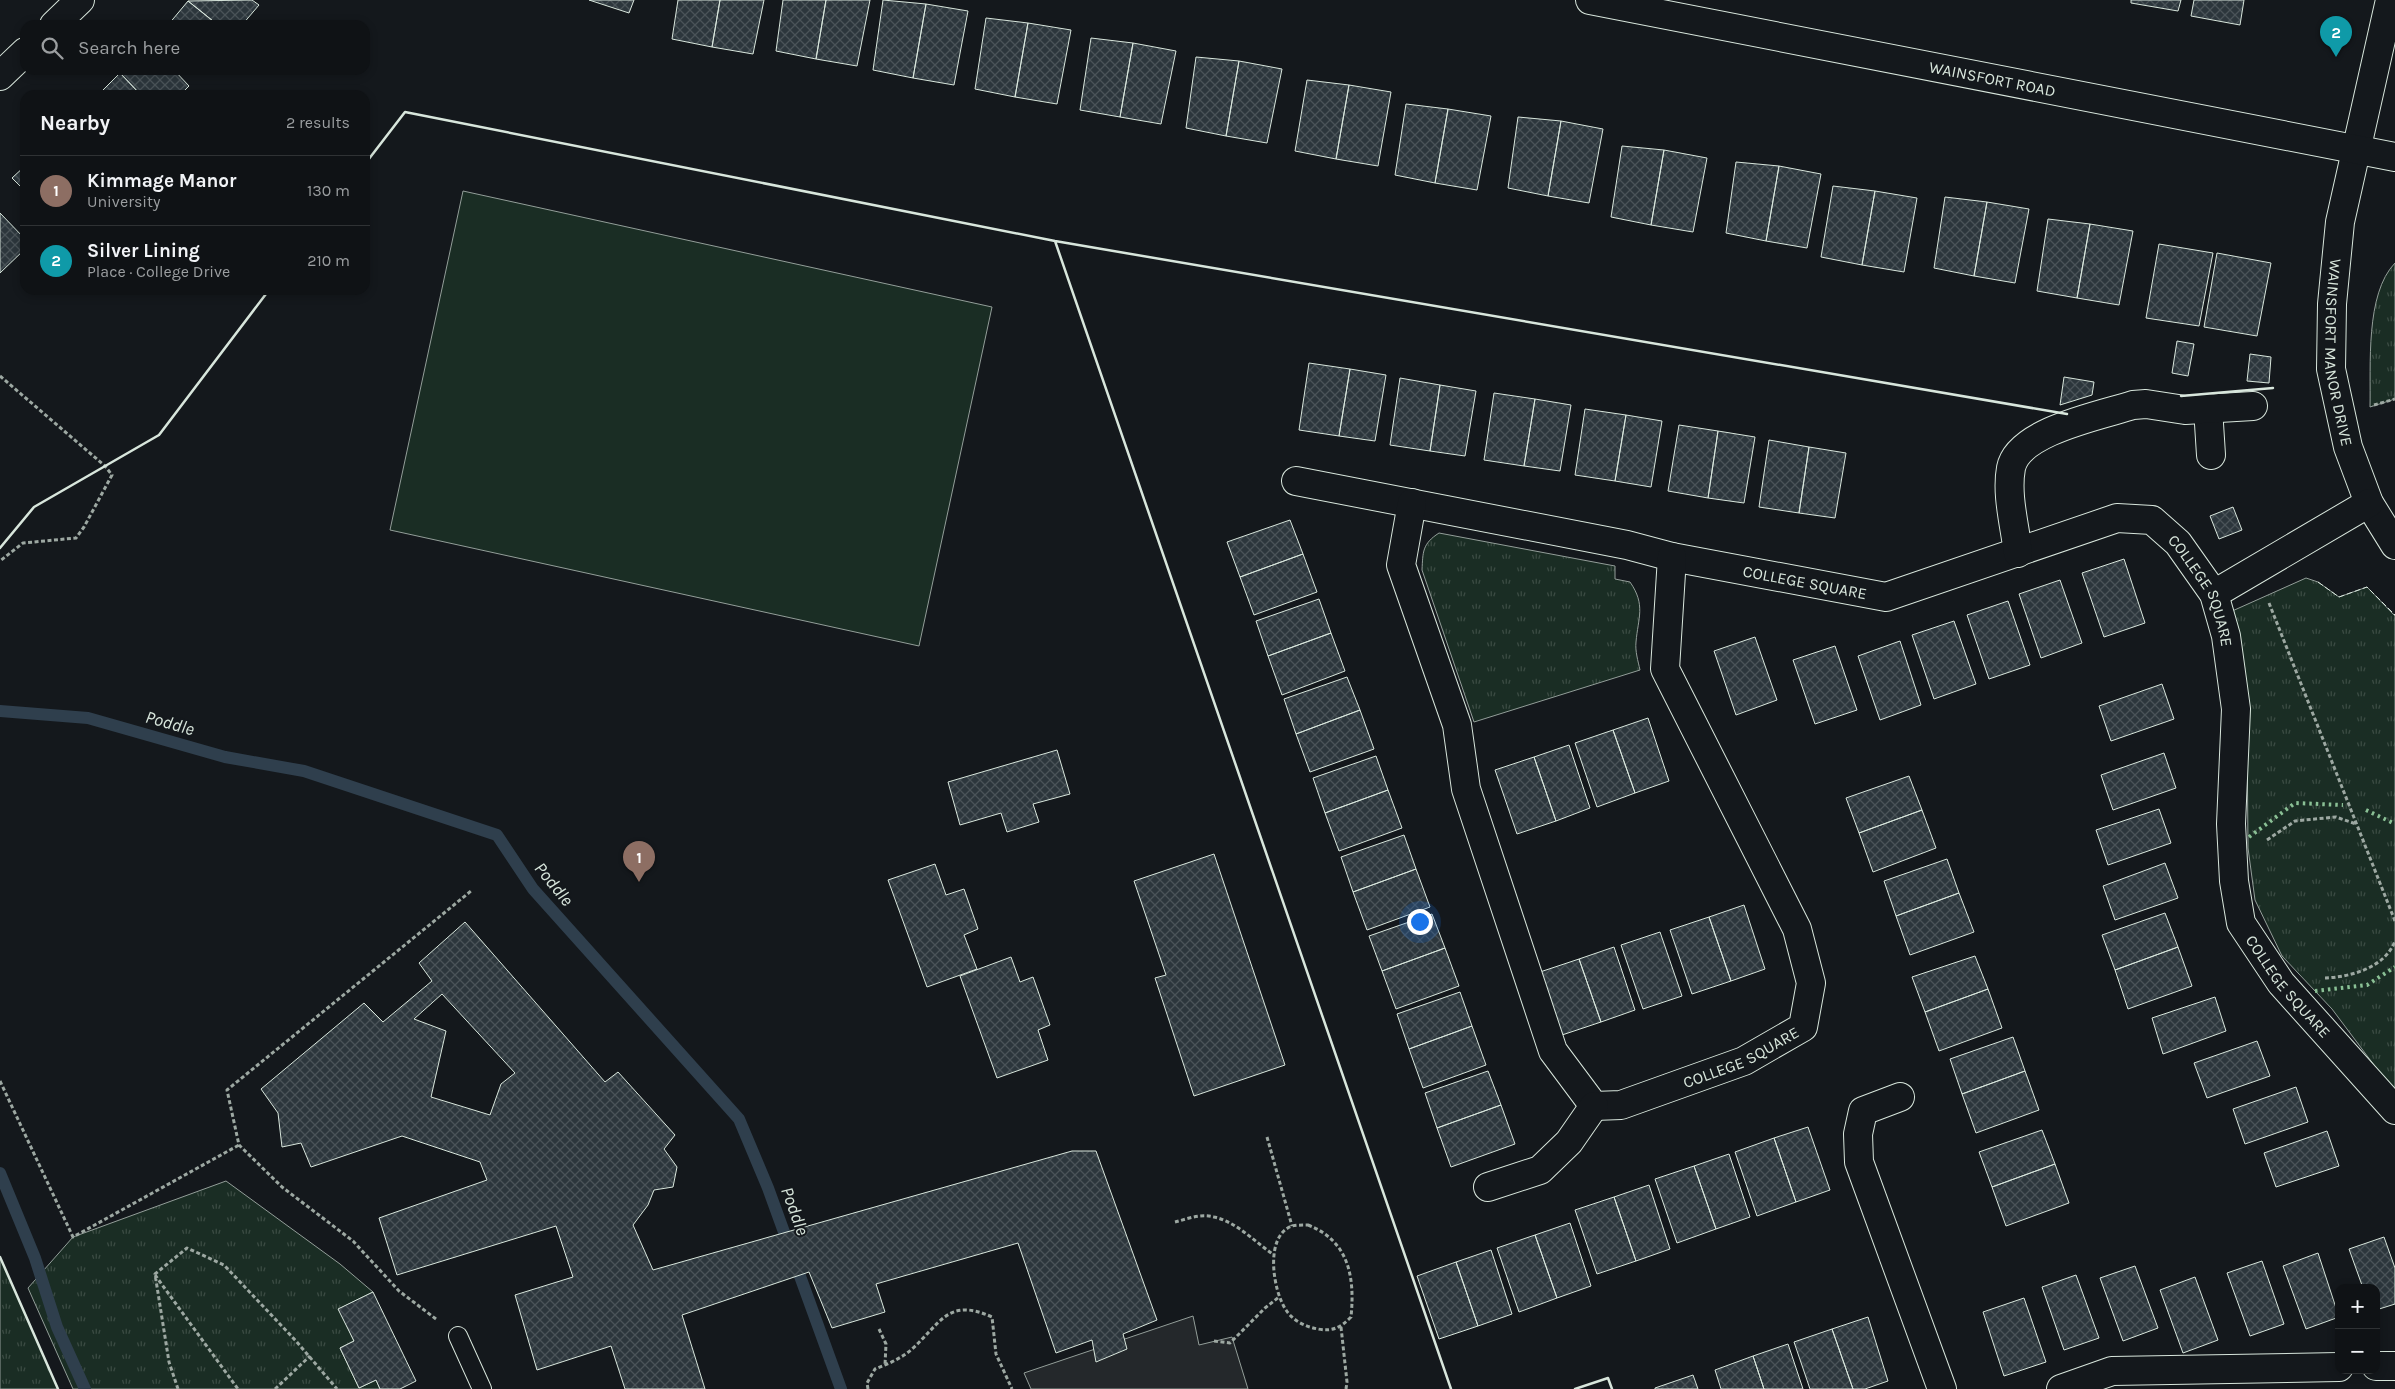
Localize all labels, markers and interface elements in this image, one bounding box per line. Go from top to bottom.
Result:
pin: 2 [2320,16,2352,57]
search box [20,20,370,75]
icon: search [38,34,66,62]
text: Search here [78,37,180,59]
street label: WAINSFORT ROAD [1928,57,2057,101]
text: Nearby [40,111,110,135]
text: 2 results [286,113,350,132]
text: Kimmage Manor [87,170,237,192]
text: 1 [53,181,59,200]
text: 130 m [307,181,350,200]
text: University [87,192,161,211]
text: Silver Lining [87,240,200,262]
text: 2 [51,251,61,270]
text: 210 m [307,251,350,270]
street label: WAINSFORT MANOR DRIVE [2321,258,2357,448]
text: Place · College Drive [87,262,230,281]
street label: COLLEGE SQUARE [2164,530,2236,648]
street label: COLLEGE SQUARE [1741,561,1868,603]
water label: Poddle [143,706,197,740]
pin: 1 [623,841,655,882]
water label: Poddle [530,858,578,910]
your location [1407,909,1433,935]
street label: COLLEGE SQUARE [2242,932,2334,1042]
street label: COLLEGE SQUARE [1680,1023,1802,1092]
water label: Poddle [776,1184,814,1238]
map controls [2335,1284,2380,1374]
button: + [2335,1284,2380,1329]
button: − [2335,1329,2380,1374]

